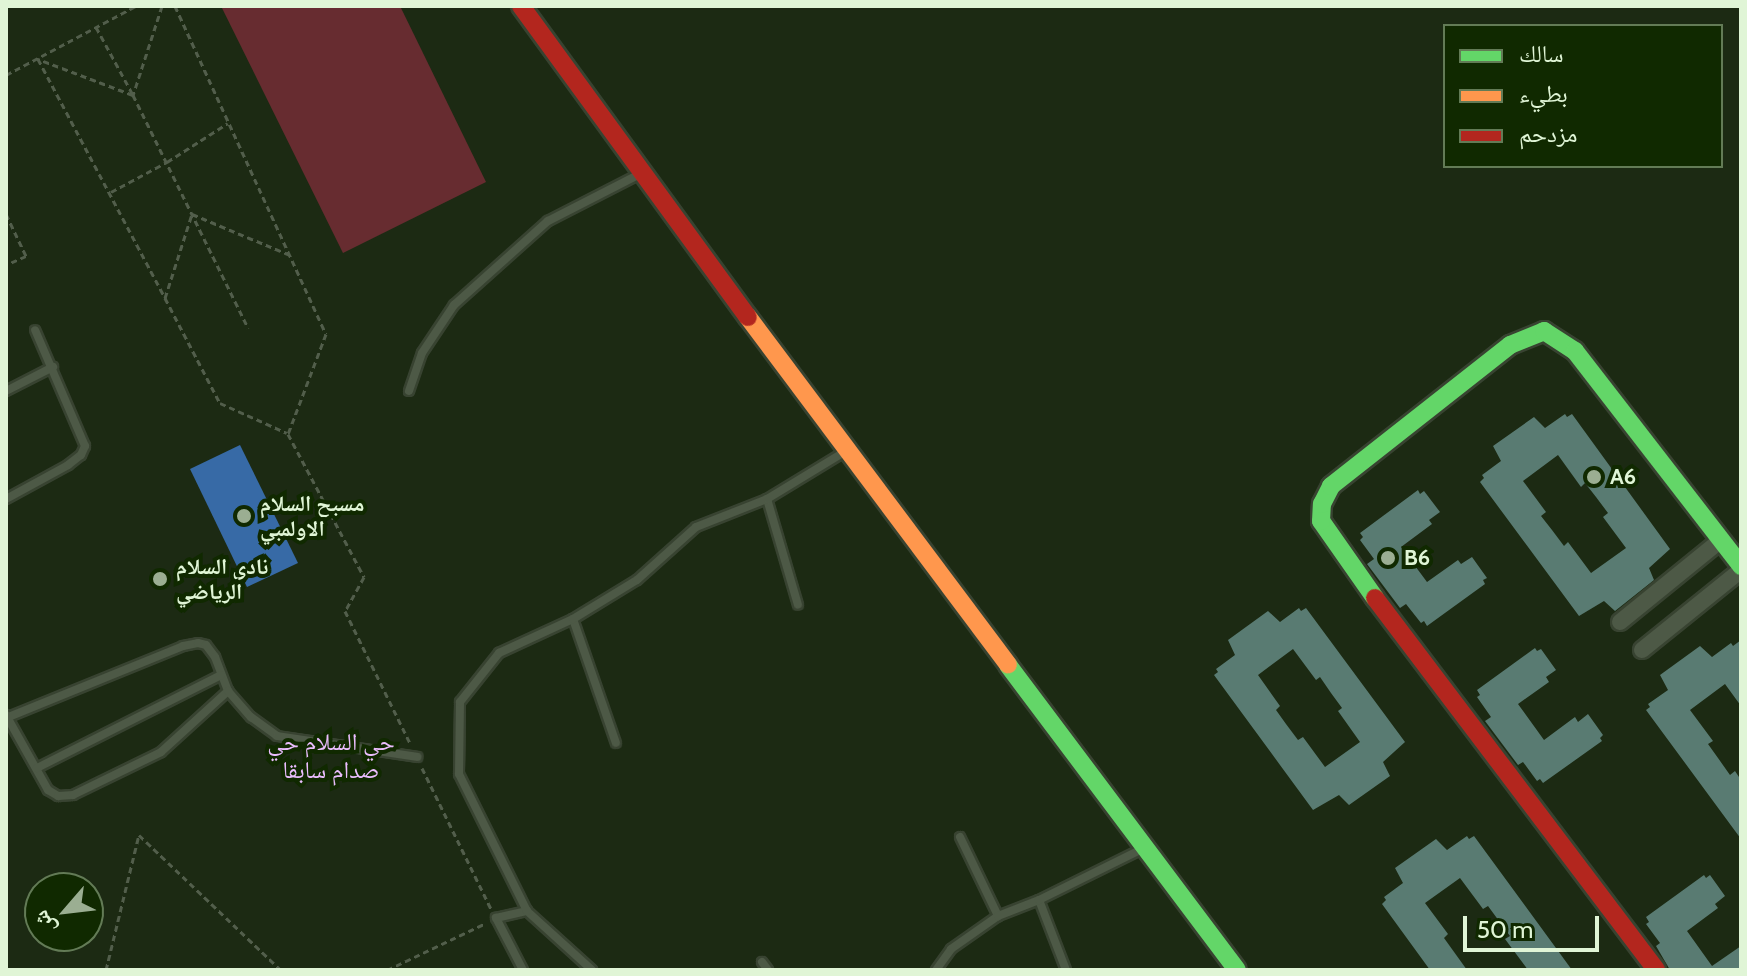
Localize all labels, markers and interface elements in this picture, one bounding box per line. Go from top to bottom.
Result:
legend [1443,24,1723,168]
text: سالك [1519,39,1564,68]
text: بطيء [1519,79,1568,108]
text: مزدحم [1519,119,1578,148]
place label: A6 [1610,464,1636,490]
marker: A6 [1585,468,1603,486]
place label: مسبح السلام الاولمبي [260,490,364,542]
marker: مسبح السلام الاولمبي [235,507,253,525]
place label: B6 [1404,545,1430,571]
marker: B6 [1379,549,1397,567]
place label: نادي السلام الرياضي [176,553,268,604]
marker: نادي السلام الرياضي [151,570,169,588]
district label: حي السلام حي صدام سابقا [267,728,395,784]
north arrow [24,872,104,952]
scale bar [1467,900,1603,950]
text: ش [27,906,62,939]
text: 50 m [1477,915,1533,944]

